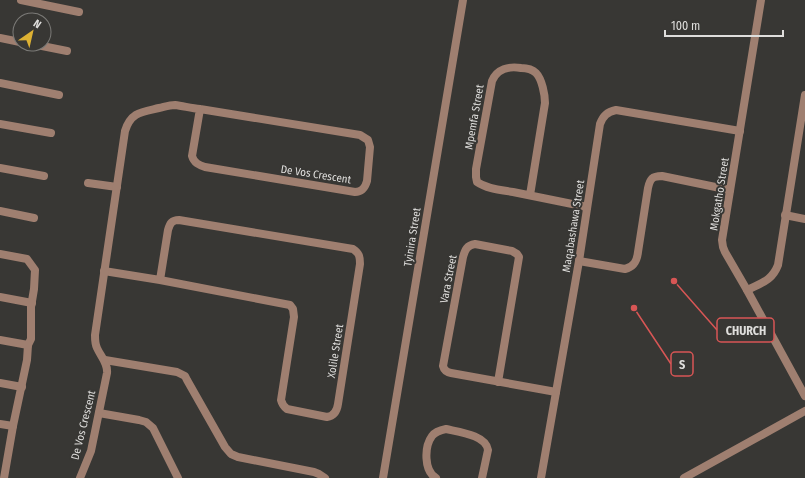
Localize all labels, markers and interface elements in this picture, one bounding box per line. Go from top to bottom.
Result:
north arrow [12,12,52,52]
scale bar [665,12,783,38]
text: N [31,17,44,31]
text: 100 m [671,19,700,33]
street label: Mpemfa Street [462,83,487,151]
street label: Mokgatho Street [707,156,732,232]
street label: De Vos Crescent [280,163,353,187]
street label: Maqabashawa Street [560,179,587,273]
street label: Tyinira Street [401,206,424,267]
street label: Vara Street [437,253,460,304]
callout: CHURCH [717,318,774,342]
street label: Xolile Street [325,323,346,379]
text: CHURCH [726,324,766,338]
callout: S [671,352,693,376]
text: S [679,358,685,372]
street label: De Vos Crescent [69,389,99,461]

